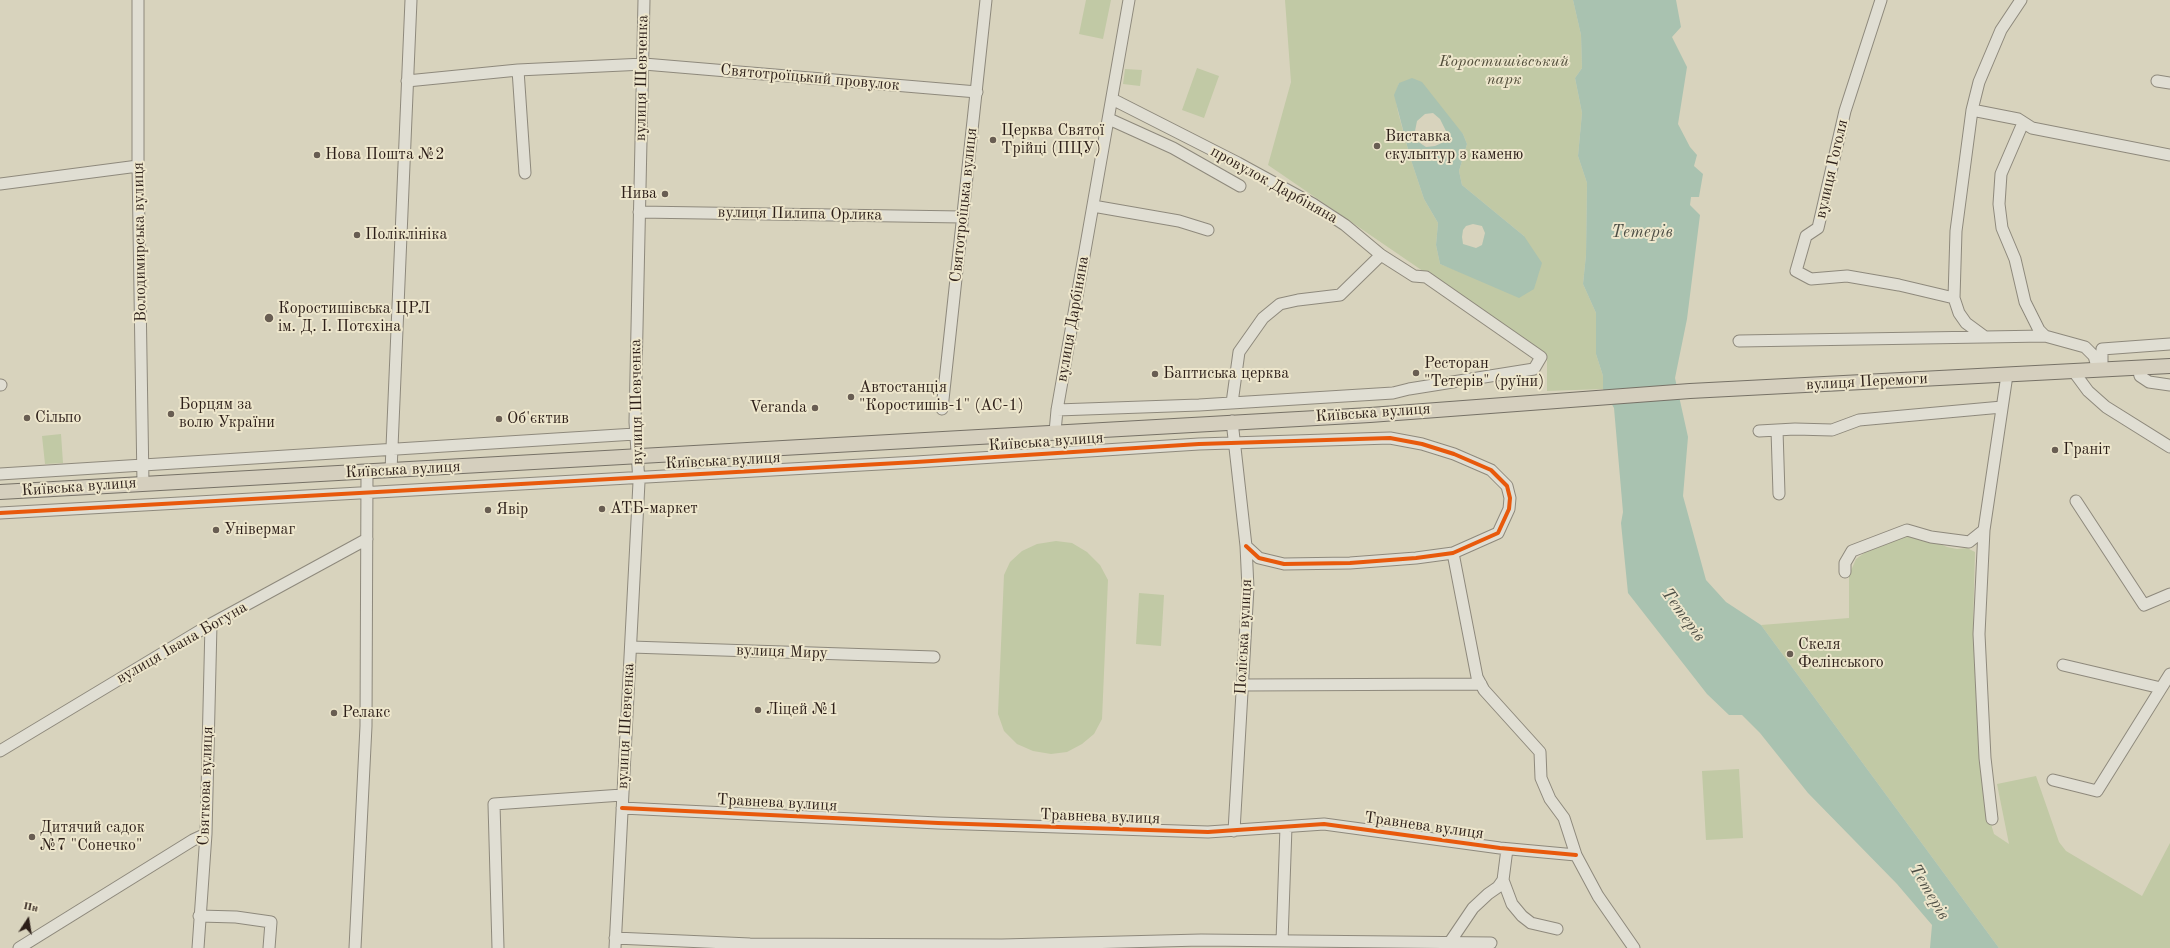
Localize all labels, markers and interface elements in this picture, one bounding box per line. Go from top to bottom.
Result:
street label: вулиця Шевченка [631,15,653,141]
park label: Коростишівський парк [1439,52,1569,90]
street label: Святотроїцький провулок [720,61,900,95]
street label: вулиця Гоголя [1811,118,1853,220]
place label: Церква Святої Трійці (ПЦУ) [1001,121,1104,159]
street label: Святотроїцька вулиця [946,127,982,283]
place label: Виставка скульптур з каменю [1385,127,1523,165]
marker: Церква Святої Трійці (ПЦУ) [988,135,998,145]
marker: Виставка скульптур з каменю [1372,141,1382,151]
street label: провулок Дарбіняна [1207,142,1341,228]
place label: Нова Пошта №2 [325,145,445,165]
marker: Нова Пошта №2 [312,150,322,160]
street label: Володимирська вулиця [129,162,151,322]
place label: Нива [620,184,657,204]
marker: Нива [660,189,670,199]
street label: вулиця Пилипа Орлика [718,203,882,225]
water label: Тетерів [1611,223,1673,243]
place label: Поліклініка [365,225,447,245]
marker: Поліклініка [352,230,362,240]
street label: вулиця Дарбіняна [1052,255,1094,383]
place label: Коростишівська ЦРЛ ім. Д. І. Потєхіна [278,299,430,337]
marker: Коростишівська ЦРЛ ім. Д. І. Потєхіна [263,312,275,324]
street label: вулиця Шевченка [626,339,648,465]
place label: Ресторан "Тетерів" (руїни) [1424,354,1544,392]
place label: Баптиська церква [1163,364,1289,384]
marker: Ресторан "Тетерів" (руїни) [1411,368,1421,378]
marker: Баптиська церква [1150,369,1160,379]
street label: вулиця Перемоги [1806,369,1928,395]
place label: Автостанція "Коростишів-1" (АС-1) [859,378,1024,416]
marker: Автостанція "Коростишів-1" (АС-1) [846,392,856,402]
place label: Борцям за волю України [179,395,275,433]
place label: Veranda [749,398,807,418]
street label: Київська вулиця [1315,399,1431,427]
marker: Veranda [810,403,820,413]
place label: Сільпо [35,408,81,428]
marker: Борцям за волю України [166,409,176,419]
place label: Об'єктив [507,409,569,429]
marker: Сільпо [22,413,32,423]
marker: Об'єктив [494,414,504,424]
street label: Київська вулиця [988,428,1104,456]
place label: Граніт [2063,440,2110,460]
marker: Граніт [2050,445,2060,455]
street label: Київська вулиця [665,448,781,474]
street label: Київська вулиця [345,457,461,483]
street label: Київська вулиця [21,473,137,501]
place label: АТБ-маркет [610,499,698,519]
place label: Явір [496,500,528,520]
marker: АТБ-маркет [597,504,607,514]
marker: Явір [483,505,493,515]
place label: Універмаг [224,520,295,540]
marker: Універмаг [211,525,221,535]
street label: Поліська вулиця [1231,579,1257,695]
water label: Тетерів [1657,584,1709,646]
street label: вулиця Івана Богуна [113,598,251,688]
place label: Скеля Фелінського [1798,635,1884,673]
street label: вулиця Миру [736,641,828,663]
marker: Скеля Фелінського [1785,649,1795,659]
street label: вулиця Шевченка [613,662,639,790]
place label: Ліцей №1 [766,700,838,720]
place label: Релакс [342,703,390,723]
marker: Ліцей №1 [753,705,763,715]
marker: Релакс [329,708,339,718]
street label: Святкова вулиця [194,726,218,846]
street label: Травнева вулиця [716,790,838,816]
street label: Травнева вулиця [1039,805,1161,829]
street label: Травнева вулиця [1363,808,1485,844]
place label: Дитячий садок №7 "Сонечко" [40,818,145,856]
marker: Дитячий садок №7 "Сонечко" [27,832,37,842]
water label: Тетерів [1904,860,1954,924]
north arrow [8,900,48,940]
text: Пн [22,901,39,915]

